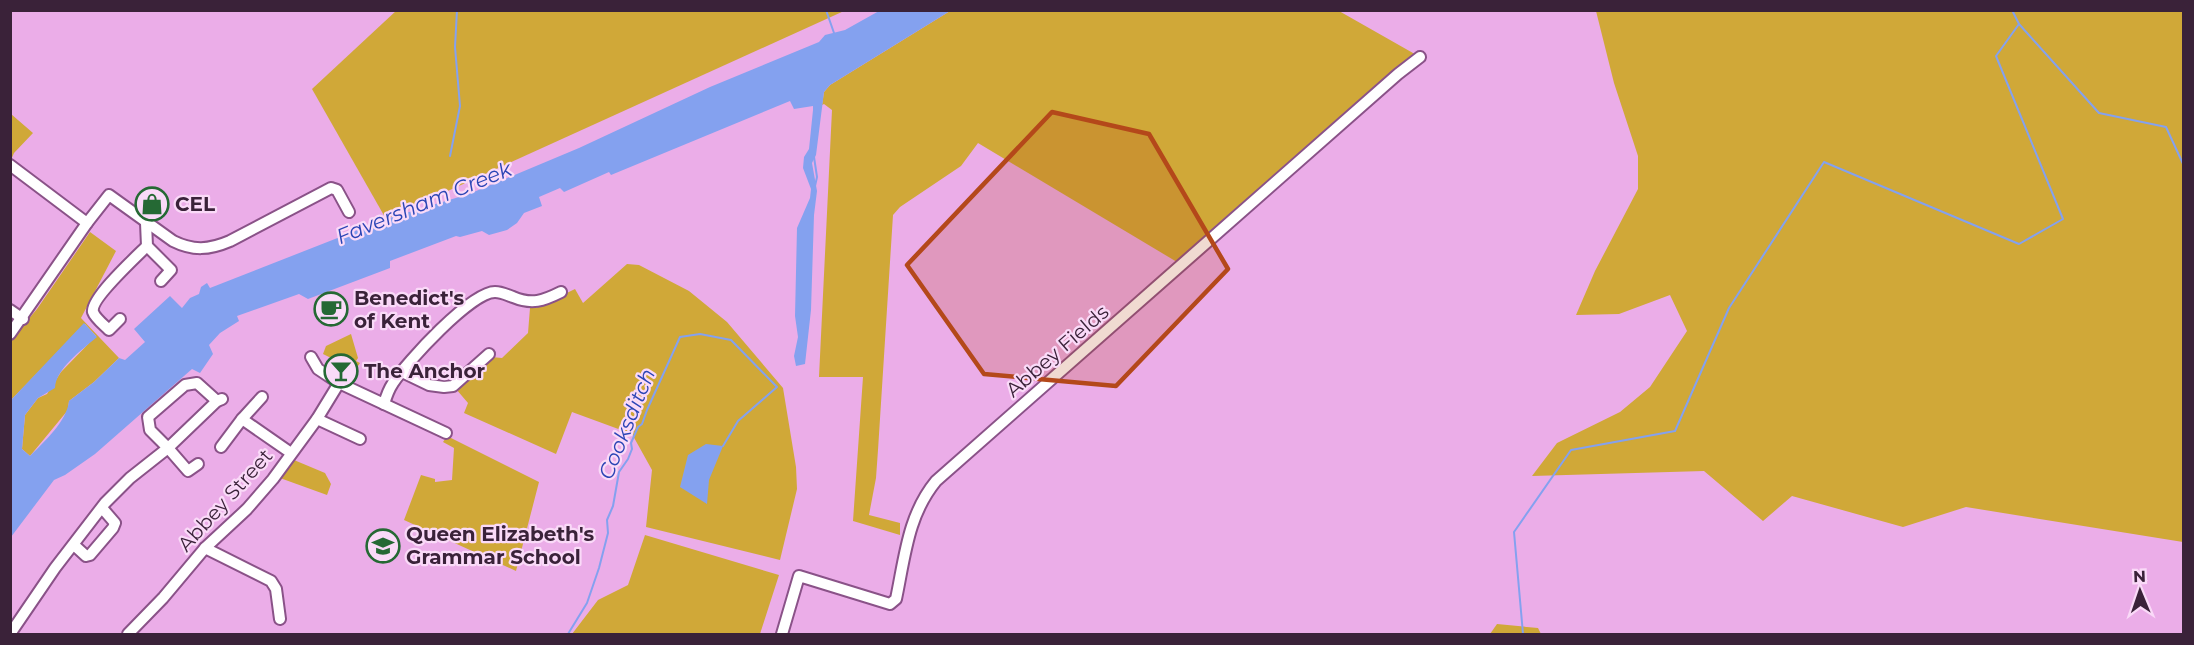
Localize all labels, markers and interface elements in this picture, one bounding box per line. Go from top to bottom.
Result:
water label: Faversham Creek [333,155,517,249]
shop icon: CEL [134,186,170,222]
place label: CEL [175,192,215,216]
place label: Benedict's of Kent [354,286,465,333]
cafe icon: Benedict's of Kent [313,291,349,327]
street label: Abbey Fields [1001,300,1113,402]
bar icon: The Anchor [323,353,359,389]
place label: The Anchor [364,359,486,383]
water label: Cooksditch [593,365,660,483]
street label: Abbey Street [173,444,277,556]
place label: Queen Elizabeth's Grammar School [406,522,595,569]
school or university icon: Queen Elizabeth's Grammar School [365,528,401,564]
north arrow [2110,561,2170,621]
text: N [2133,567,2146,586]

